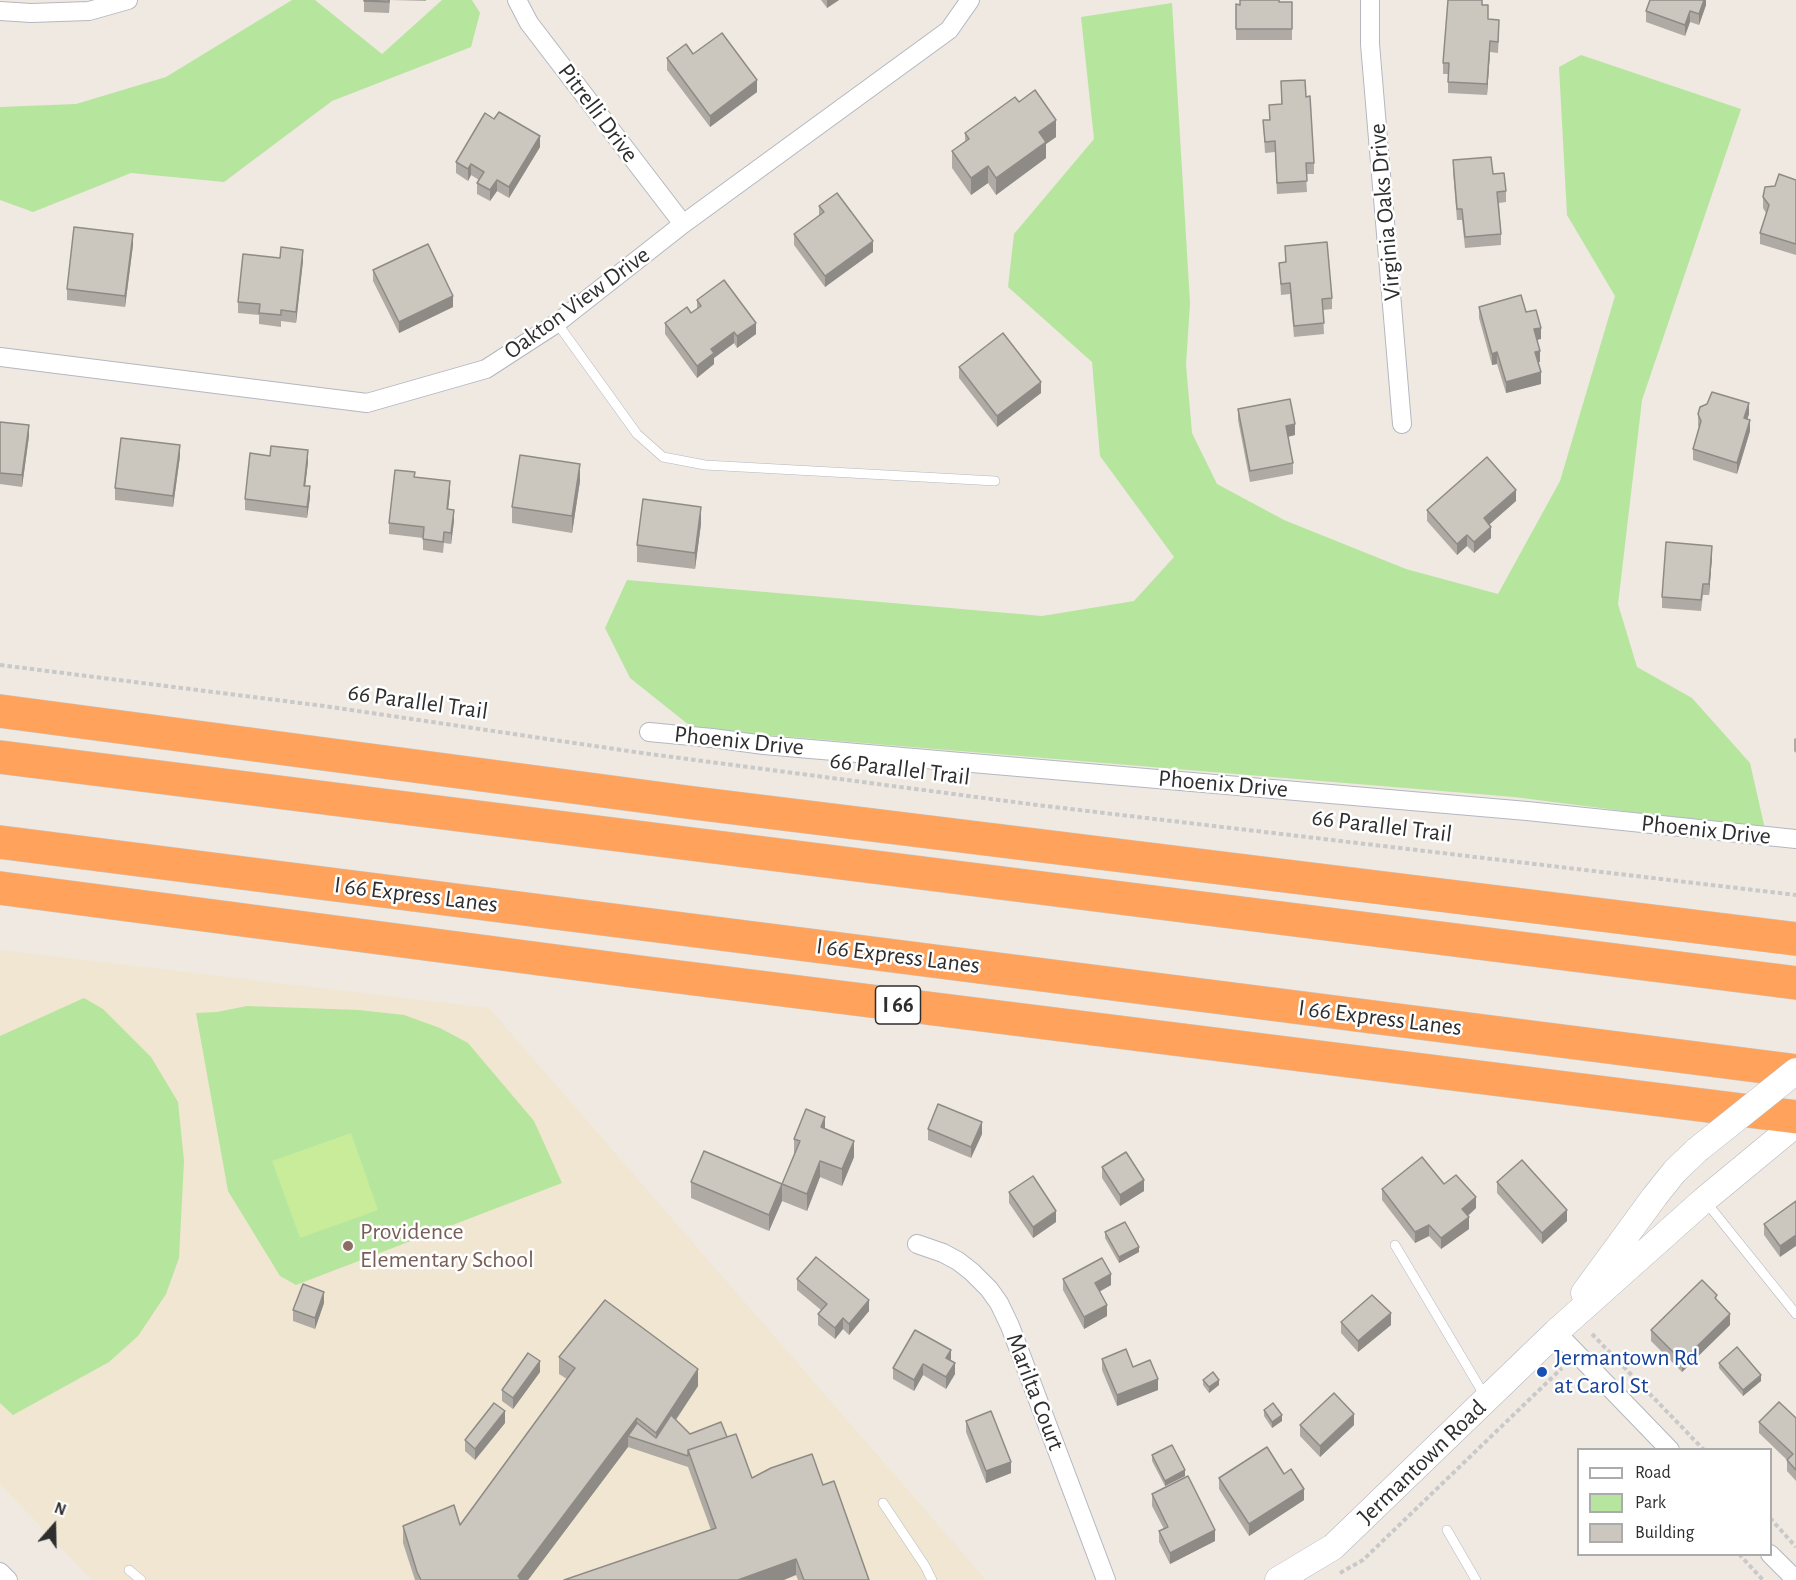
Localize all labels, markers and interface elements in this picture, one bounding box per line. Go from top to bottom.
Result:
street label: Pitrelli Drive [552,58,644,168]
street label: Virginia Oaks Drive [1363,122,1407,302]
street label: Oakton View Drive [499,241,655,365]
street label: 66 Parallel Trail [346,678,490,726]
street label: Phoenix Drive [673,720,805,762]
street label: 66 Parallel Trail [828,746,972,792]
street label: Phoenix Drive [1157,764,1289,804]
street label: 66 Parallel Trail [1310,803,1454,849]
street label: Phoenix Drive [1640,809,1772,851]
street label: I 66 Express Lanes [333,871,499,919]
street label: I 66 Express Lanes [815,932,981,980]
road number: I 66 [876,986,920,1024]
street label: I 66 Express Lanes [1297,994,1463,1042]
place label: Providence Elementary School [360,1218,534,1274]
marker: Providence Elementary School [341,1239,355,1253]
street label: Marilta Court [1000,1329,1070,1455]
place label: Jermantown Rd at Carol St [1554,1344,1698,1400]
marker: Jermantown Rd at Carol St [1535,1365,1549,1379]
street label: Jermantown Road [1352,1394,1492,1530]
legend [1577,1448,1772,1556]
text: Road [1635,1464,1671,1482]
text: Park [1635,1494,1666,1512]
north arrow [24,1496,84,1556]
text: N [52,1500,68,1519]
text: Building [1635,1524,1694,1542]

